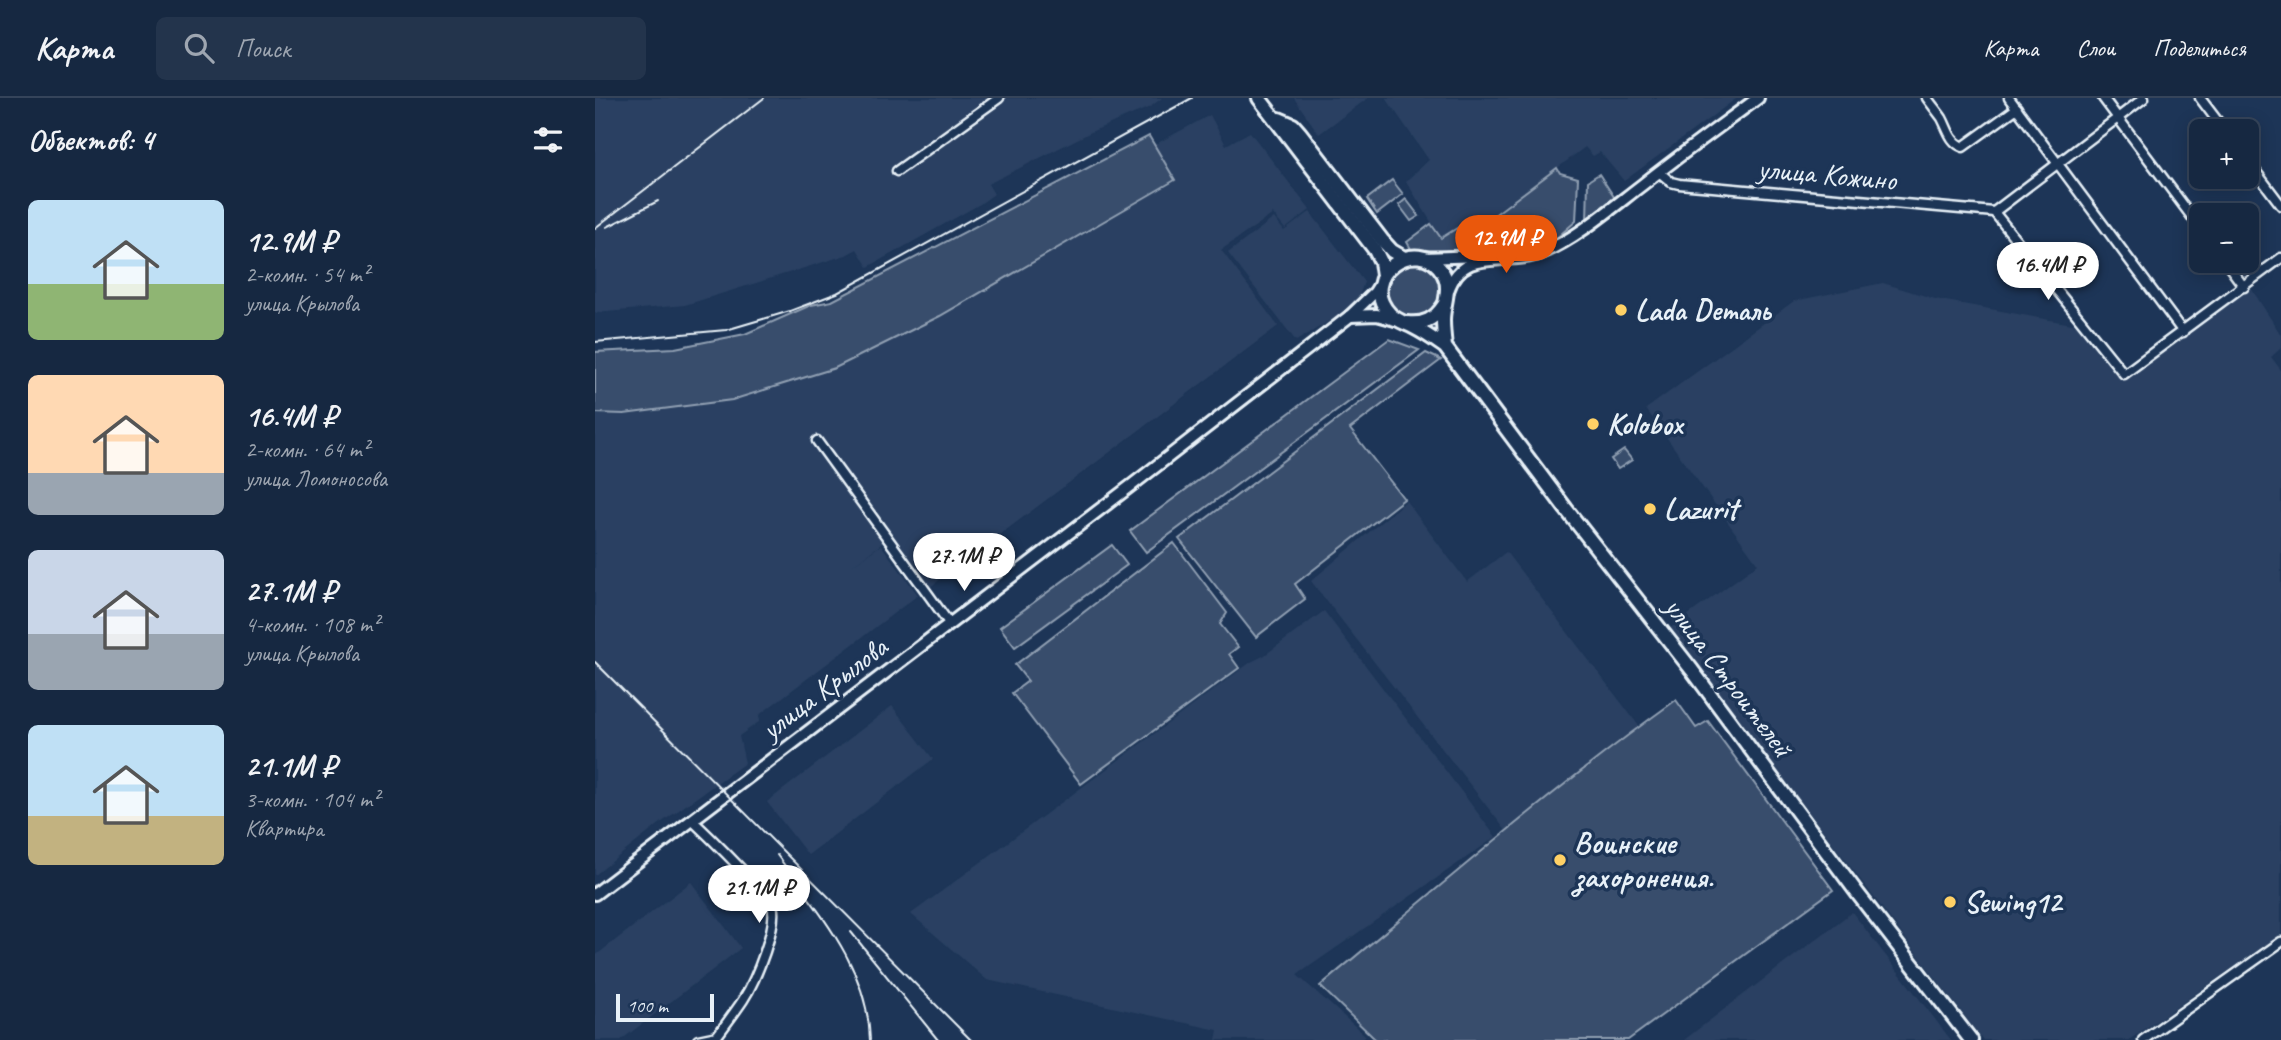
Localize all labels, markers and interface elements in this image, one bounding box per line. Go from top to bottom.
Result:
search box [156,17,646,80]
text: Карта [35,27,114,69]
icon: search [180,29,218,67]
text: Поиск [236,32,290,65]
text: Карта [1984,33,2038,63]
text: Слои [2076,33,2115,63]
text: Поделиться [2153,33,2246,63]
map controls [2189,119,2259,273]
button: + [2189,119,2259,189]
text: Объектов: 4 [28,121,153,159]
icon: filters [529,121,567,159]
street label: улица Кожино [1754,149,1899,199]
button: − [2189,203,2259,273]
pin: 12.9M ₽ [1441,216,1571,275]
text: 12.9M ₽ [245,222,336,260]
text: 12.9M ₽ [1471,223,1541,252]
icon: home [84,228,168,312]
pin: 16.4M ₽ [1983,242,2113,302]
text: 16.4M ₽ [2013,250,2083,279]
text: 2-комн. · 54 m² [245,260,369,289]
text: улица Крылова [245,289,359,318]
place label: Lada Dеталь [1635,291,1772,329]
marker: Lada Dеталь [1613,302,1629,318]
text: 16.4M ₽ [245,397,337,435]
icon: home [84,403,168,487]
place label: Kolobox [1607,405,1685,443]
marker: Kolobox [1585,416,1601,432]
text: 2-комн. · 64 m² [245,435,369,464]
text: улица Ломоносова [245,464,387,493]
place label: Lazurit [1664,490,1742,528]
marker: Lazurit [1642,501,1658,517]
pin: 27.1M ₽ [899,533,1029,593]
text: 27.1M ₽ [929,541,999,570]
text: 27.1M ₽ [245,572,336,610]
icon: home [84,578,168,662]
street label: улица Строителей [1655,588,1803,766]
text: 4-комн. · 108 m² [245,610,379,639]
street label: улица Крылова [752,627,896,749]
text: улица Крылова [245,639,359,668]
text: 21.1M ₽ [245,747,336,785]
icon: home [84,753,168,837]
text: 3-комн. · 104 m² [245,785,379,814]
text: Квартира [245,814,323,843]
place label: Воинские захоронения. [1571,824,1714,897]
marker: Воинские захоронения. [1552,852,1568,868]
pin: 21.1M ₽ [694,866,824,925]
text: 21.1M ₽ [724,873,794,902]
place label: Sewing12 [1964,883,2064,921]
marker: Sewing12 [1942,894,1958,910]
scale bar [616,991,714,1023]
text: 100 m [627,994,668,1018]

